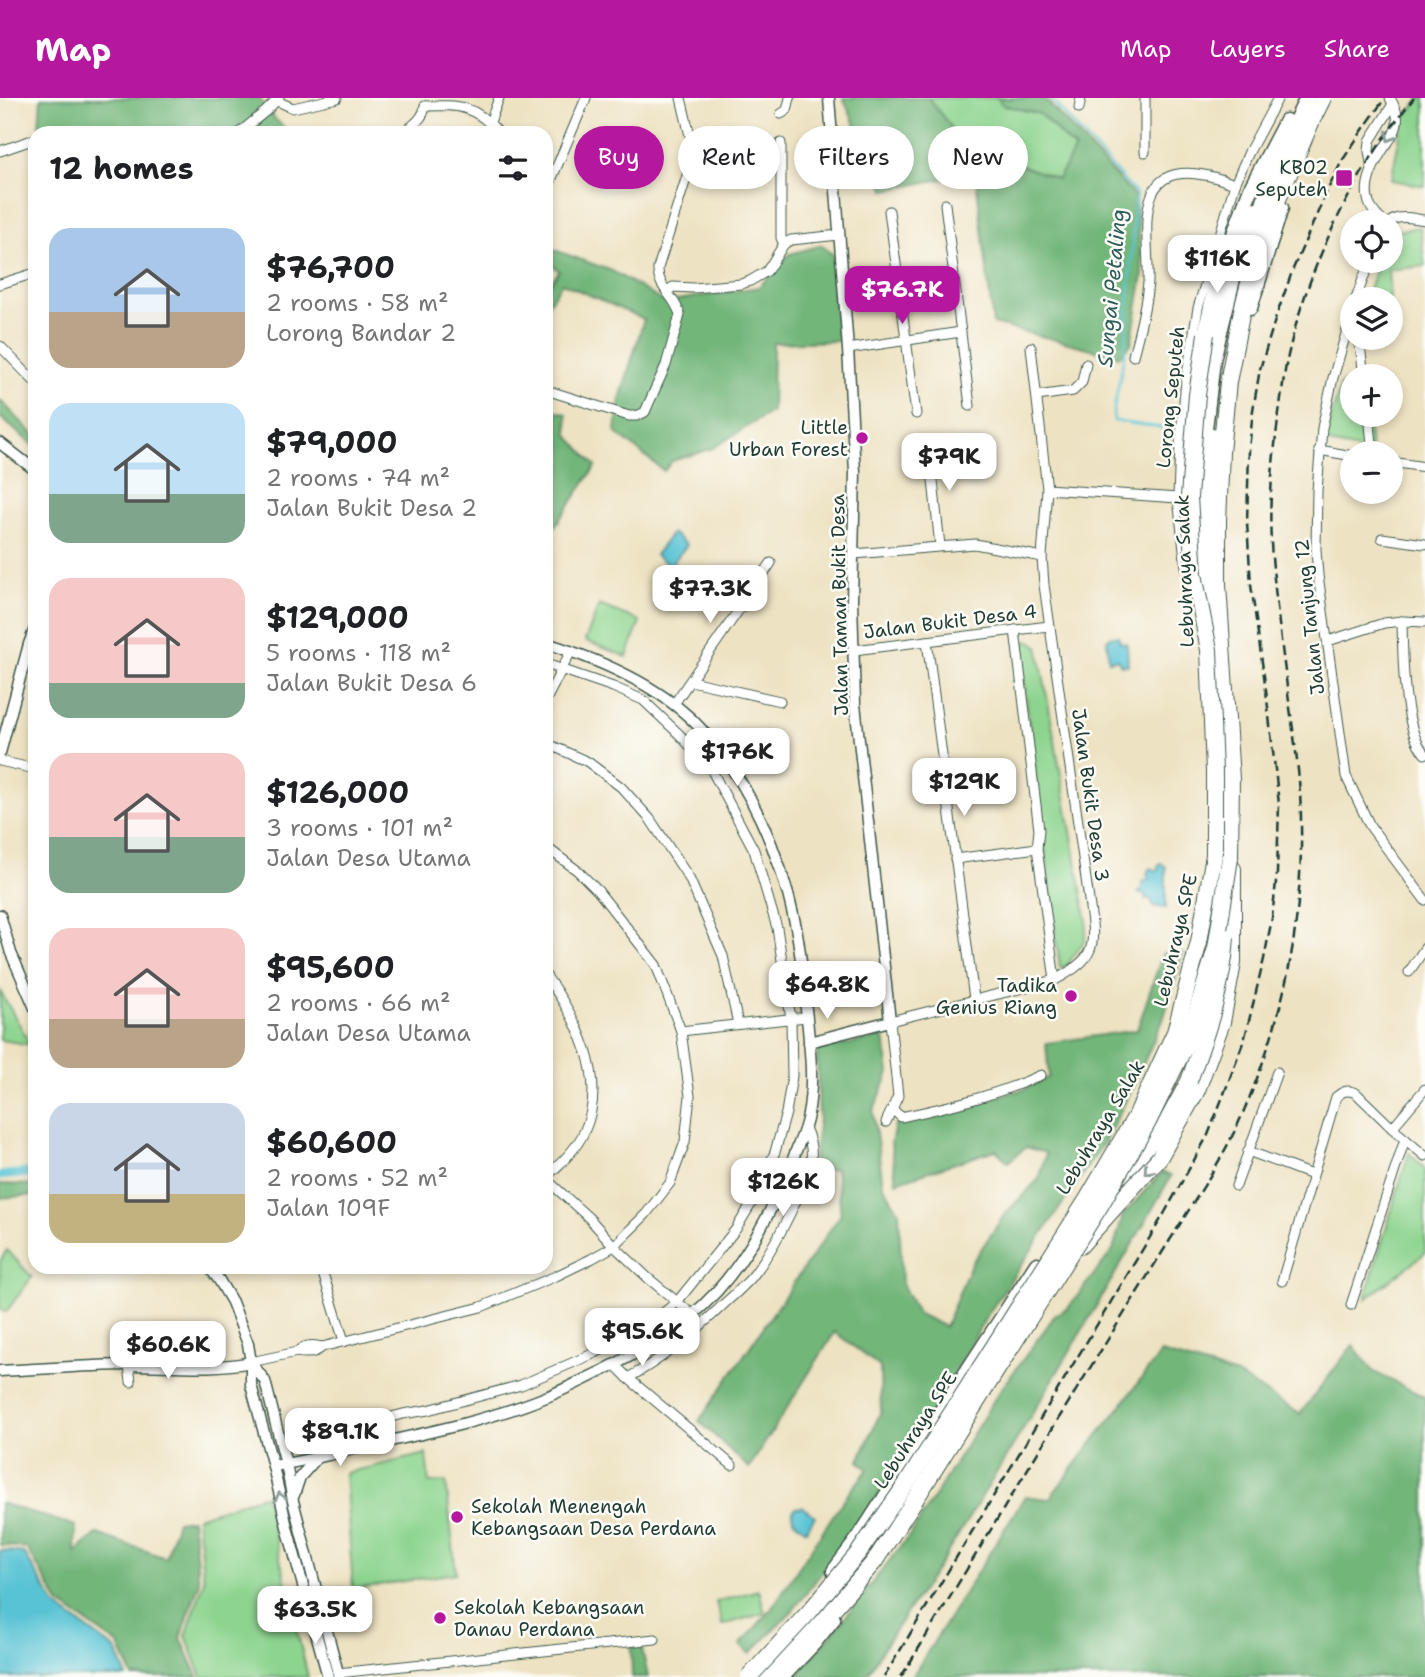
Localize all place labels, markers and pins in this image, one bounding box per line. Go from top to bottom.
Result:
place label: KB02 Seputeh [1255,155,1328,202]
marker: KB02 Seputeh [1334,168,1354,188]
pin: $116K [1168,236,1266,295]
pin: $76.7K [845,266,959,326]
place label: Little Urban Forest [729,415,848,462]
marker: Little Urban Forest [854,430,870,446]
pin: $79K [908,434,990,493]
pin: $77.3K [653,566,767,625]
pin: $176K [688,728,786,788]
pin: $129K [915,758,1013,818]
pin: $64.8K [770,962,884,1021]
place label: Tadika Genius Riang [936,973,1057,1020]
marker: Tadika Genius Riang [1063,988,1079,1004]
pin: $126K [734,1158,832,1218]
pin: $95.6K [585,1308,699,1368]
pin: $60.6K [111,1322,225,1381]
pin: $89.1K [283,1408,397,1468]
place label: Sekolah Menengah Kebangsaan Desa Perdana [471,1494,716,1541]
marker: Sekolah Menengah Kebangsaan Desa Perdana [449,1509,465,1525]
pin: $63.5K [258,1586,372,1646]
place label: Sekolah Kebangsaan Danau Perdana [454,1595,644,1642]
marker: Sekolah Kebangsaan Danau Perdana [432,1610,448,1626]

